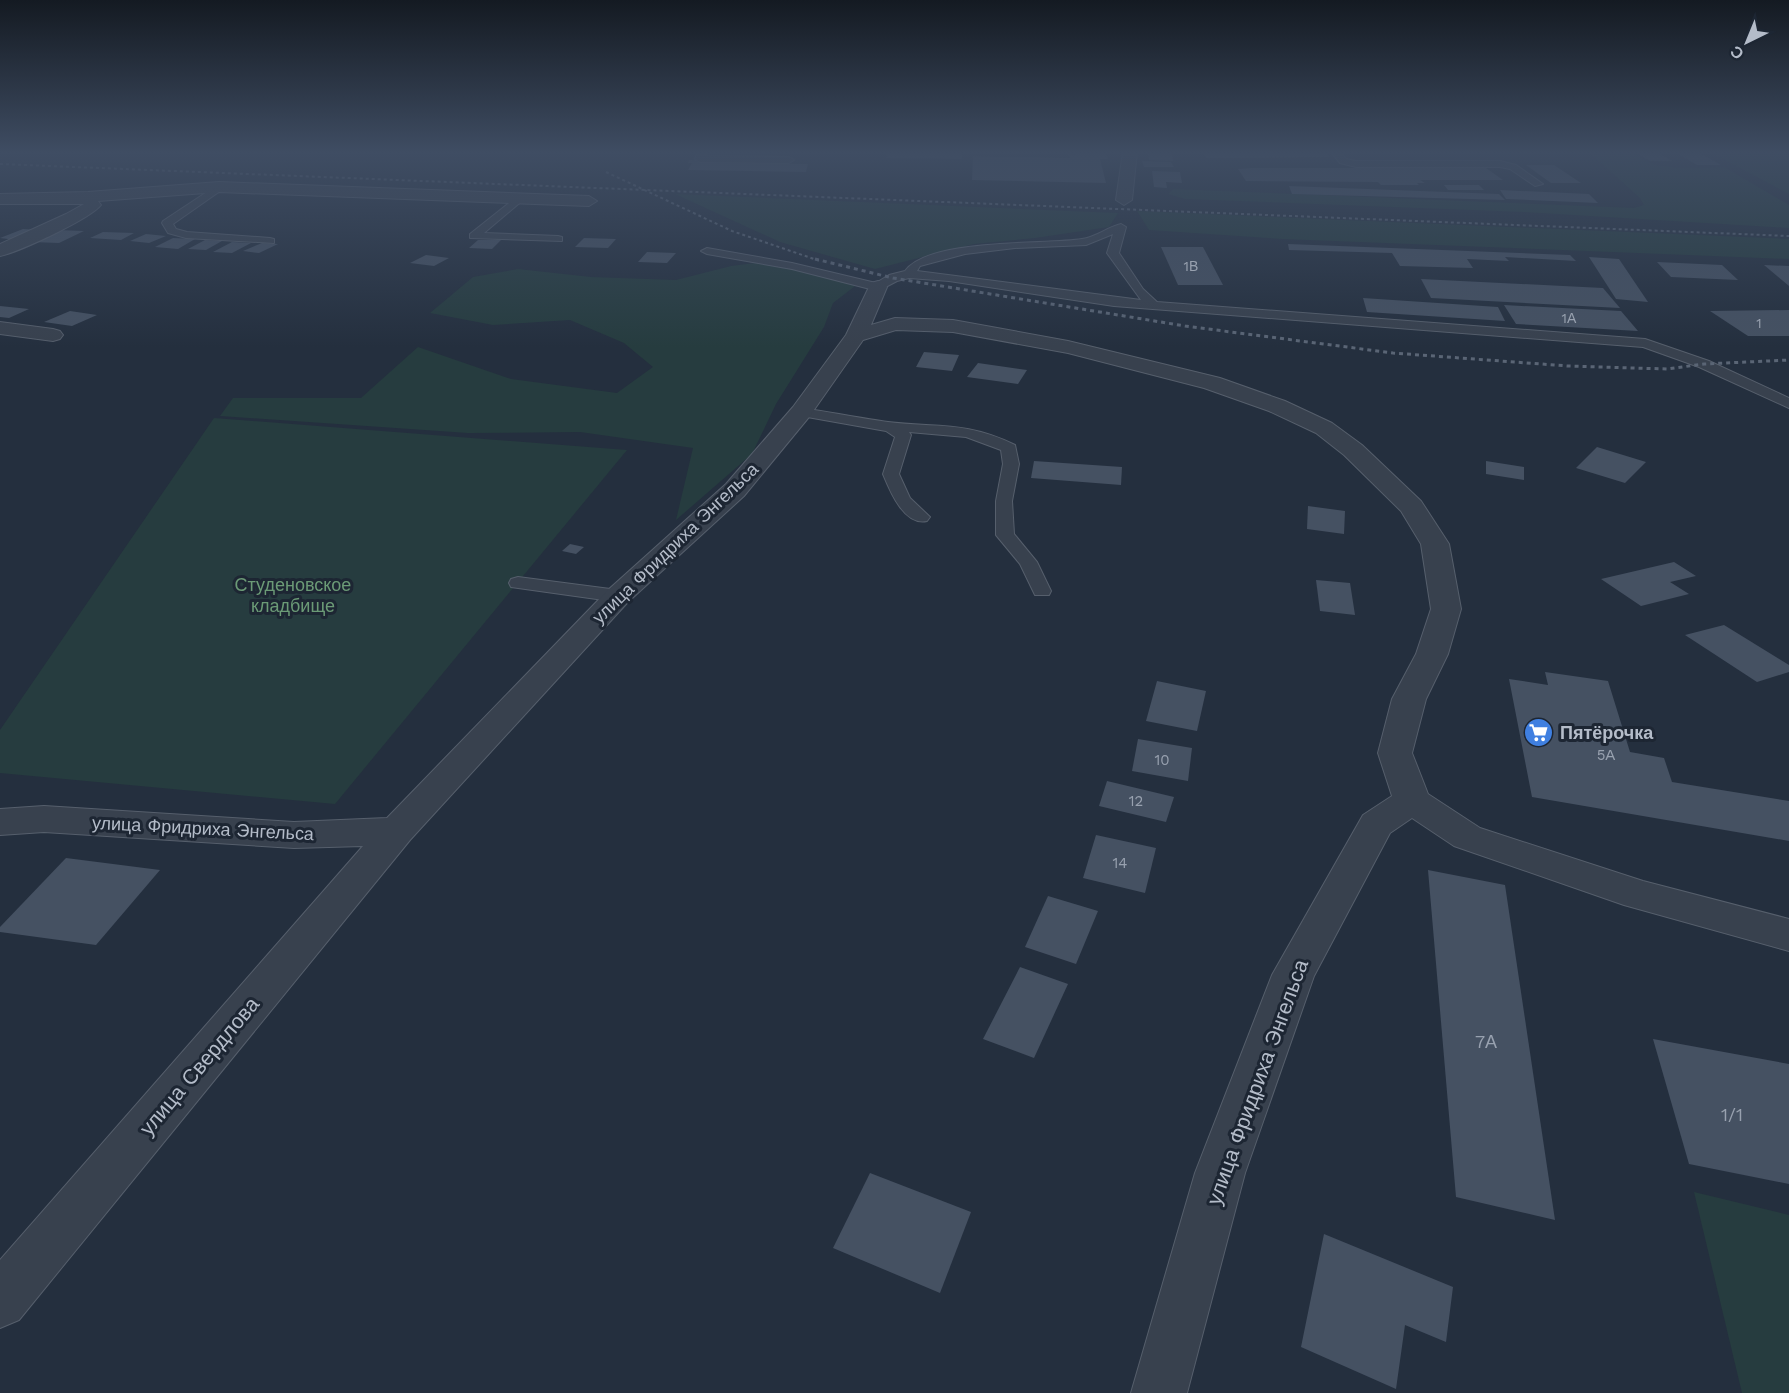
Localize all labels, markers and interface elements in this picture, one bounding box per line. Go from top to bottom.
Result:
north arrow [1717,12,1777,72]
text: С [1726,41,1748,63]
house number: 1В [1184,258,1198,274]
house number: 1А [1562,310,1577,326]
house number: 1 [1756,315,1762,331]
street label: улица Фридриха Энгельса [588,458,763,628]
park label: Студеновское кладбище [235,574,351,616]
supermarket icon: Пятёрочка [1523,716,1555,748]
place label: Пятёрочка [1560,722,1654,743]
house number: 5А [1597,746,1615,764]
house number: 10 [1154,751,1170,769]
house number: 12 [1129,792,1143,810]
street label: улица Фридриха Энгельса [91,812,315,844]
house number: 14 [1112,854,1128,872]
street label: улица Фридриха Энгельса [1201,956,1313,1208]
street label: улица Свердлова [134,992,264,1140]
house number: 7А [1475,1031,1497,1052]
house number: 1/1 [1721,1104,1743,1125]

